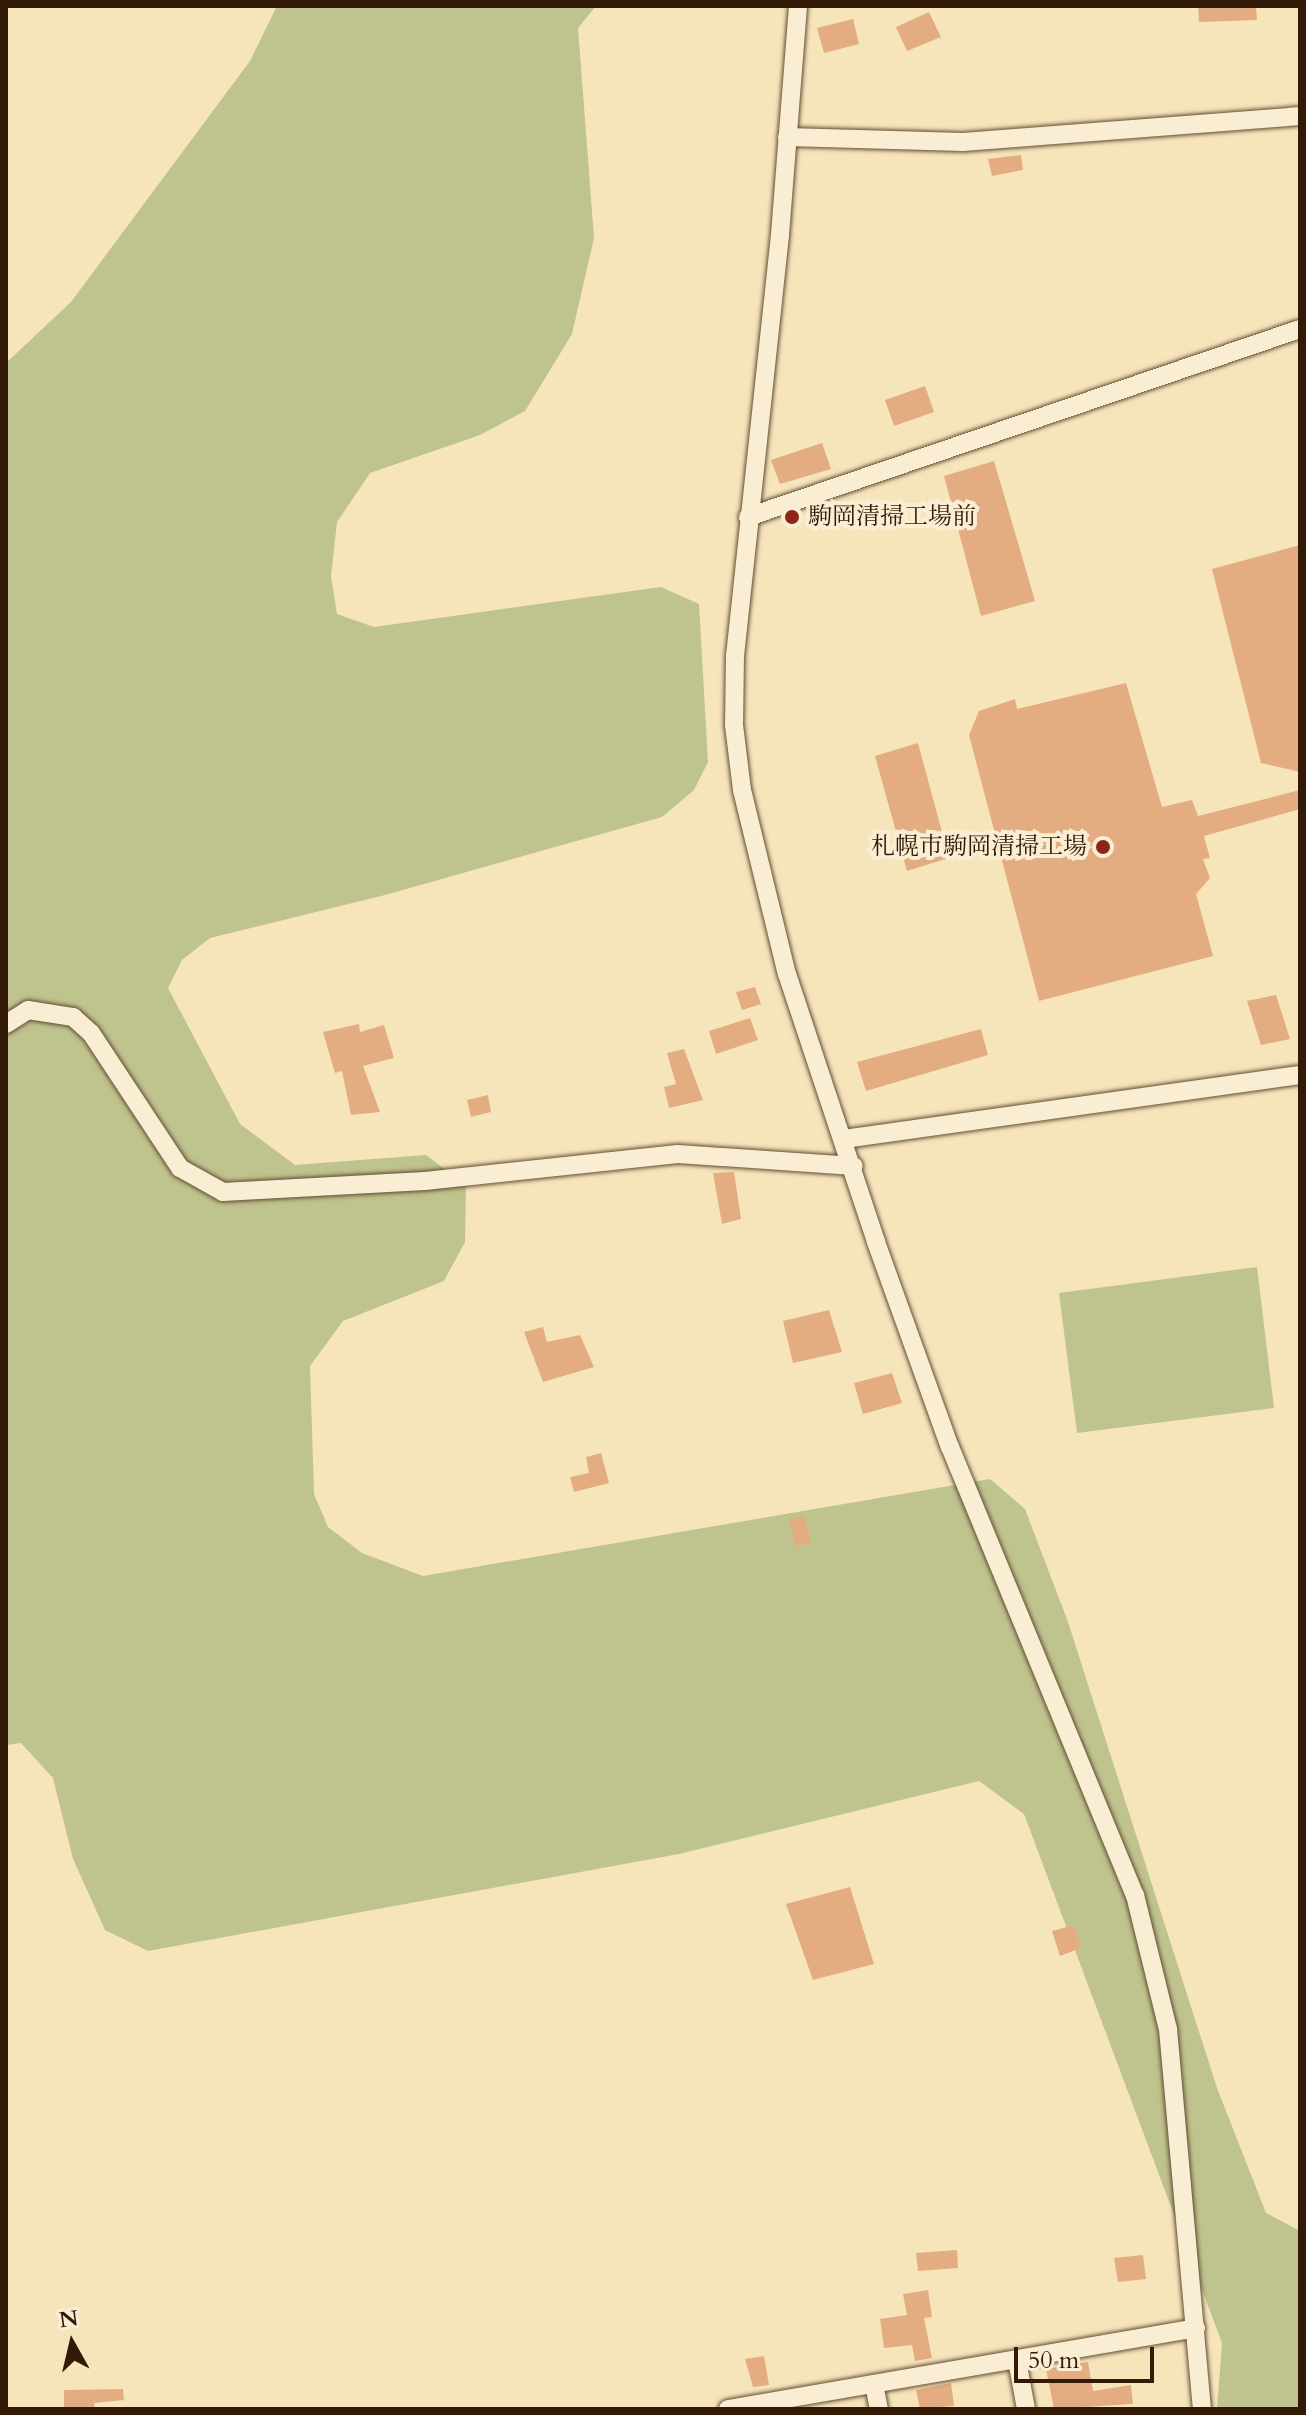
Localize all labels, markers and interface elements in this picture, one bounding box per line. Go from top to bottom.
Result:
place label: 駒岡清掃工場前 [808,503,976,531]
marker: 駒岡清掃工場前 [783,508,801,526]
place label: 札幌市駒岡清掃工場 [871,833,1087,861]
marker: 札幌市駒岡清掃工場 [1094,838,1112,856]
north arrow [32,2303,112,2383]
text: N [57,2303,80,2335]
scale bar [1018,2331,1158,2381]
text: 50 m [1028,2344,1079,2377]

